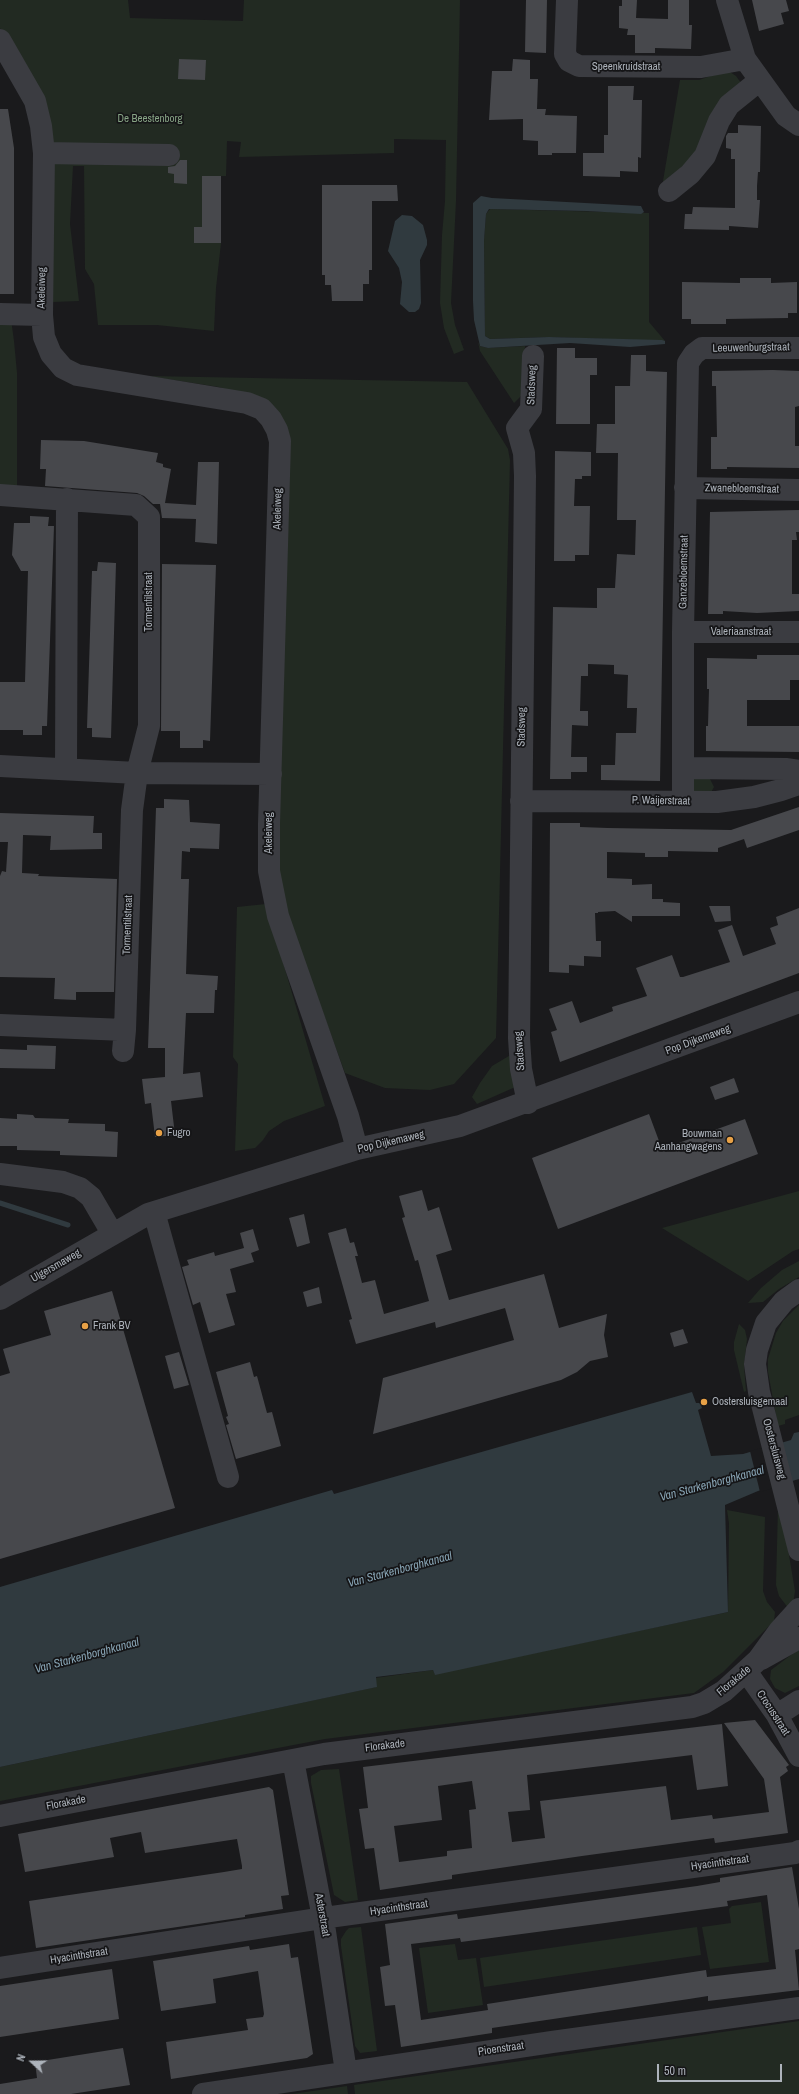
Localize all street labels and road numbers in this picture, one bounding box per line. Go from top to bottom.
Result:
street label: Speenkruidstraat [592,60,660,74]
street label: Akeleiweg [35,267,49,309]
street label: Leeuwenburgstraat [712,341,790,355]
street label: Stadsweg [525,365,539,405]
street label: Zwanebloemstraat [705,482,779,496]
street label: Akeleiweg [271,488,285,530]
street label: Ganzebloemstraat [677,535,691,609]
street label: Tormentilstraat [142,572,156,632]
street label: Valeriaanstraat [711,625,771,639]
street label: Stadsweg [515,707,529,747]
street label: P. Waijerstraat [632,794,690,808]
street label: Akeleiweg [262,812,276,854]
street label: Tormentilstraat [120,895,136,955]
street label: Pop Dijkemaweg [664,1022,732,1058]
street label: Stadsweg [512,1031,528,1071]
street label: Pop Dijkemaweg [356,1128,426,1156]
street label: Ulgersmaweg [29,1247,83,1285]
street label: Oostersluisweg [760,1417,788,1481]
street label: Florakade [714,1663,754,1699]
street label: Crocusstraat [754,1688,792,1738]
street label: Florakade [364,1737,406,1755]
street label: Florakade [45,1793,87,1813]
street label: Hyacinthstraat [690,1852,750,1874]
street label: Asterstraat [312,1892,332,1938]
street label: Hyacinthstraat [369,1897,429,1919]
street label: Hyacinthstraat [49,1945,109,1967]
street label: Pioenstraat [477,2039,525,2059]

